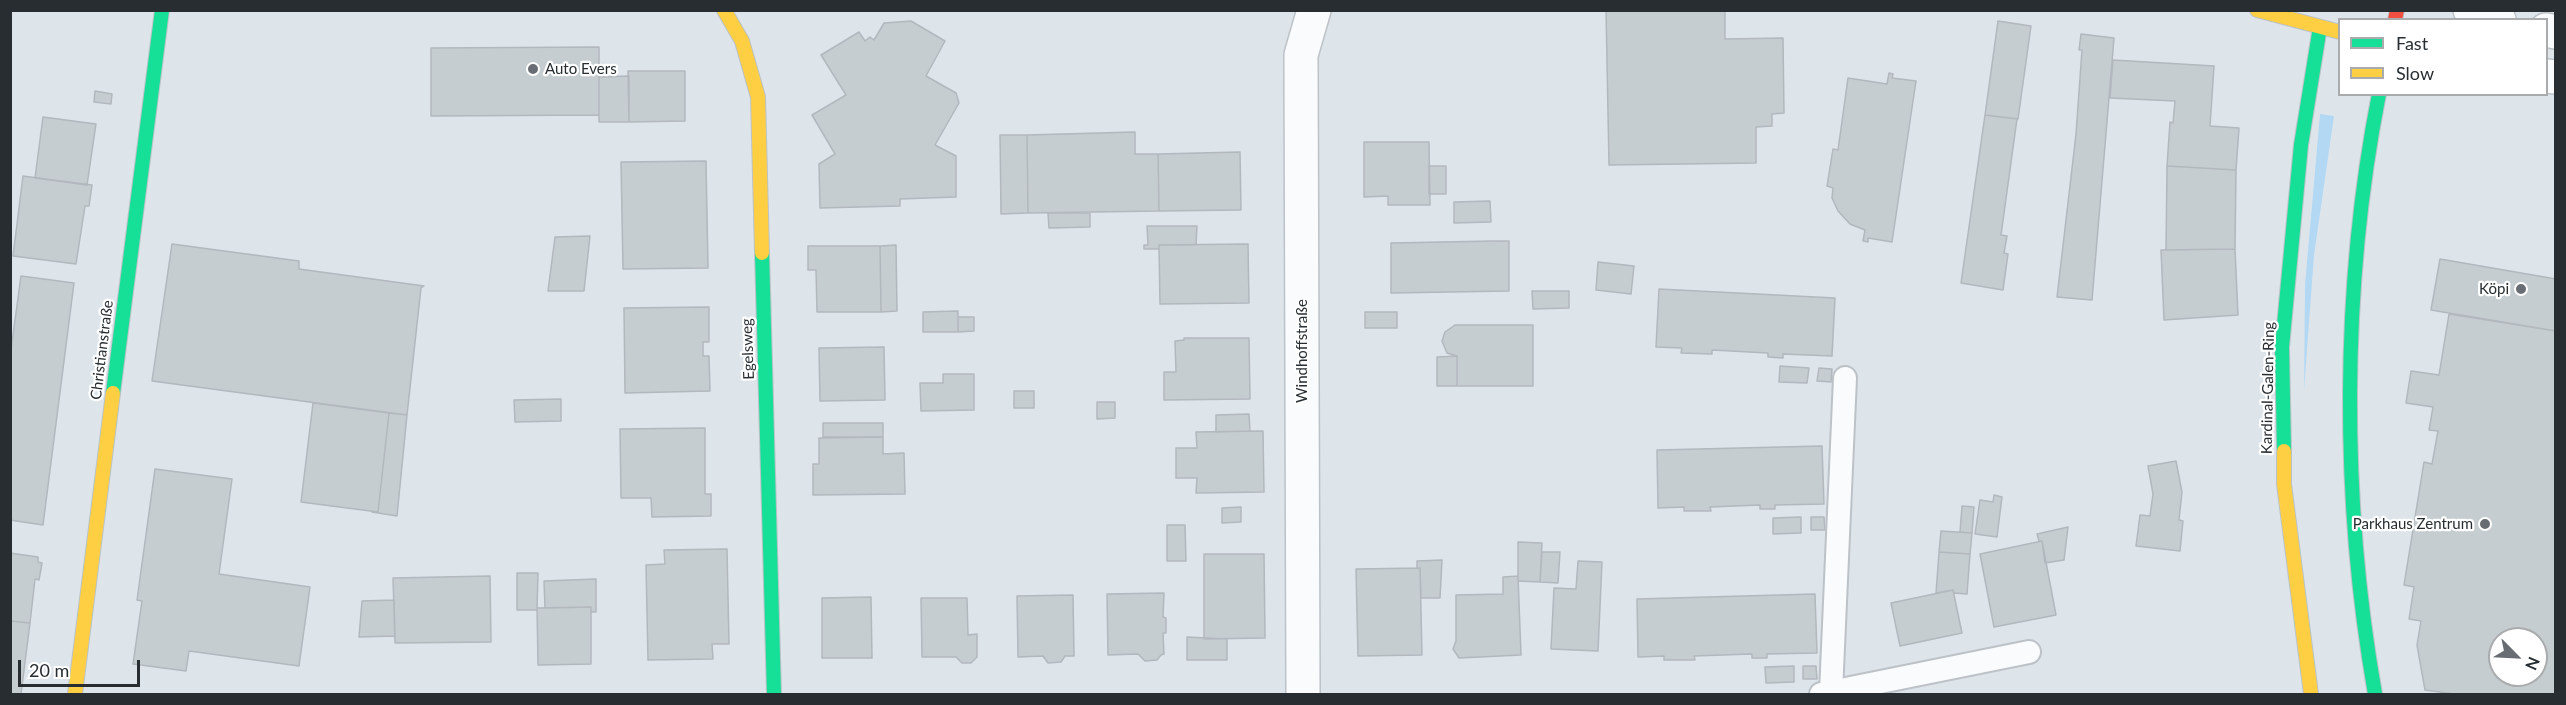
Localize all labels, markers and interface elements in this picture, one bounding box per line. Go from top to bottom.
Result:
legend [2338,18,2548,96]
text: Fast [2396,32,2428,54]
place label: Auto Evers [545,60,617,78]
marker: Auto Evers [526,62,540,76]
text: Slow [2396,62,2434,84]
place label: Köpi [2479,280,2509,298]
marker: Köpi [2514,282,2528,296]
street label: Christianstraße [87,299,117,401]
street label: Windhoffstraße [1293,299,1311,403]
street label: Egelsweg [738,318,758,380]
street label: Kardinal-Galen-Ring [2258,322,2278,454]
place label: Parkhaus Zentrum [2353,515,2473,533]
marker: Parkhaus Zentrum [2478,517,2492,531]
north arrow [2488,627,2548,687]
scale bar [21,648,142,686]
text: N [2522,654,2544,673]
text: 20 m [29,659,69,681]

